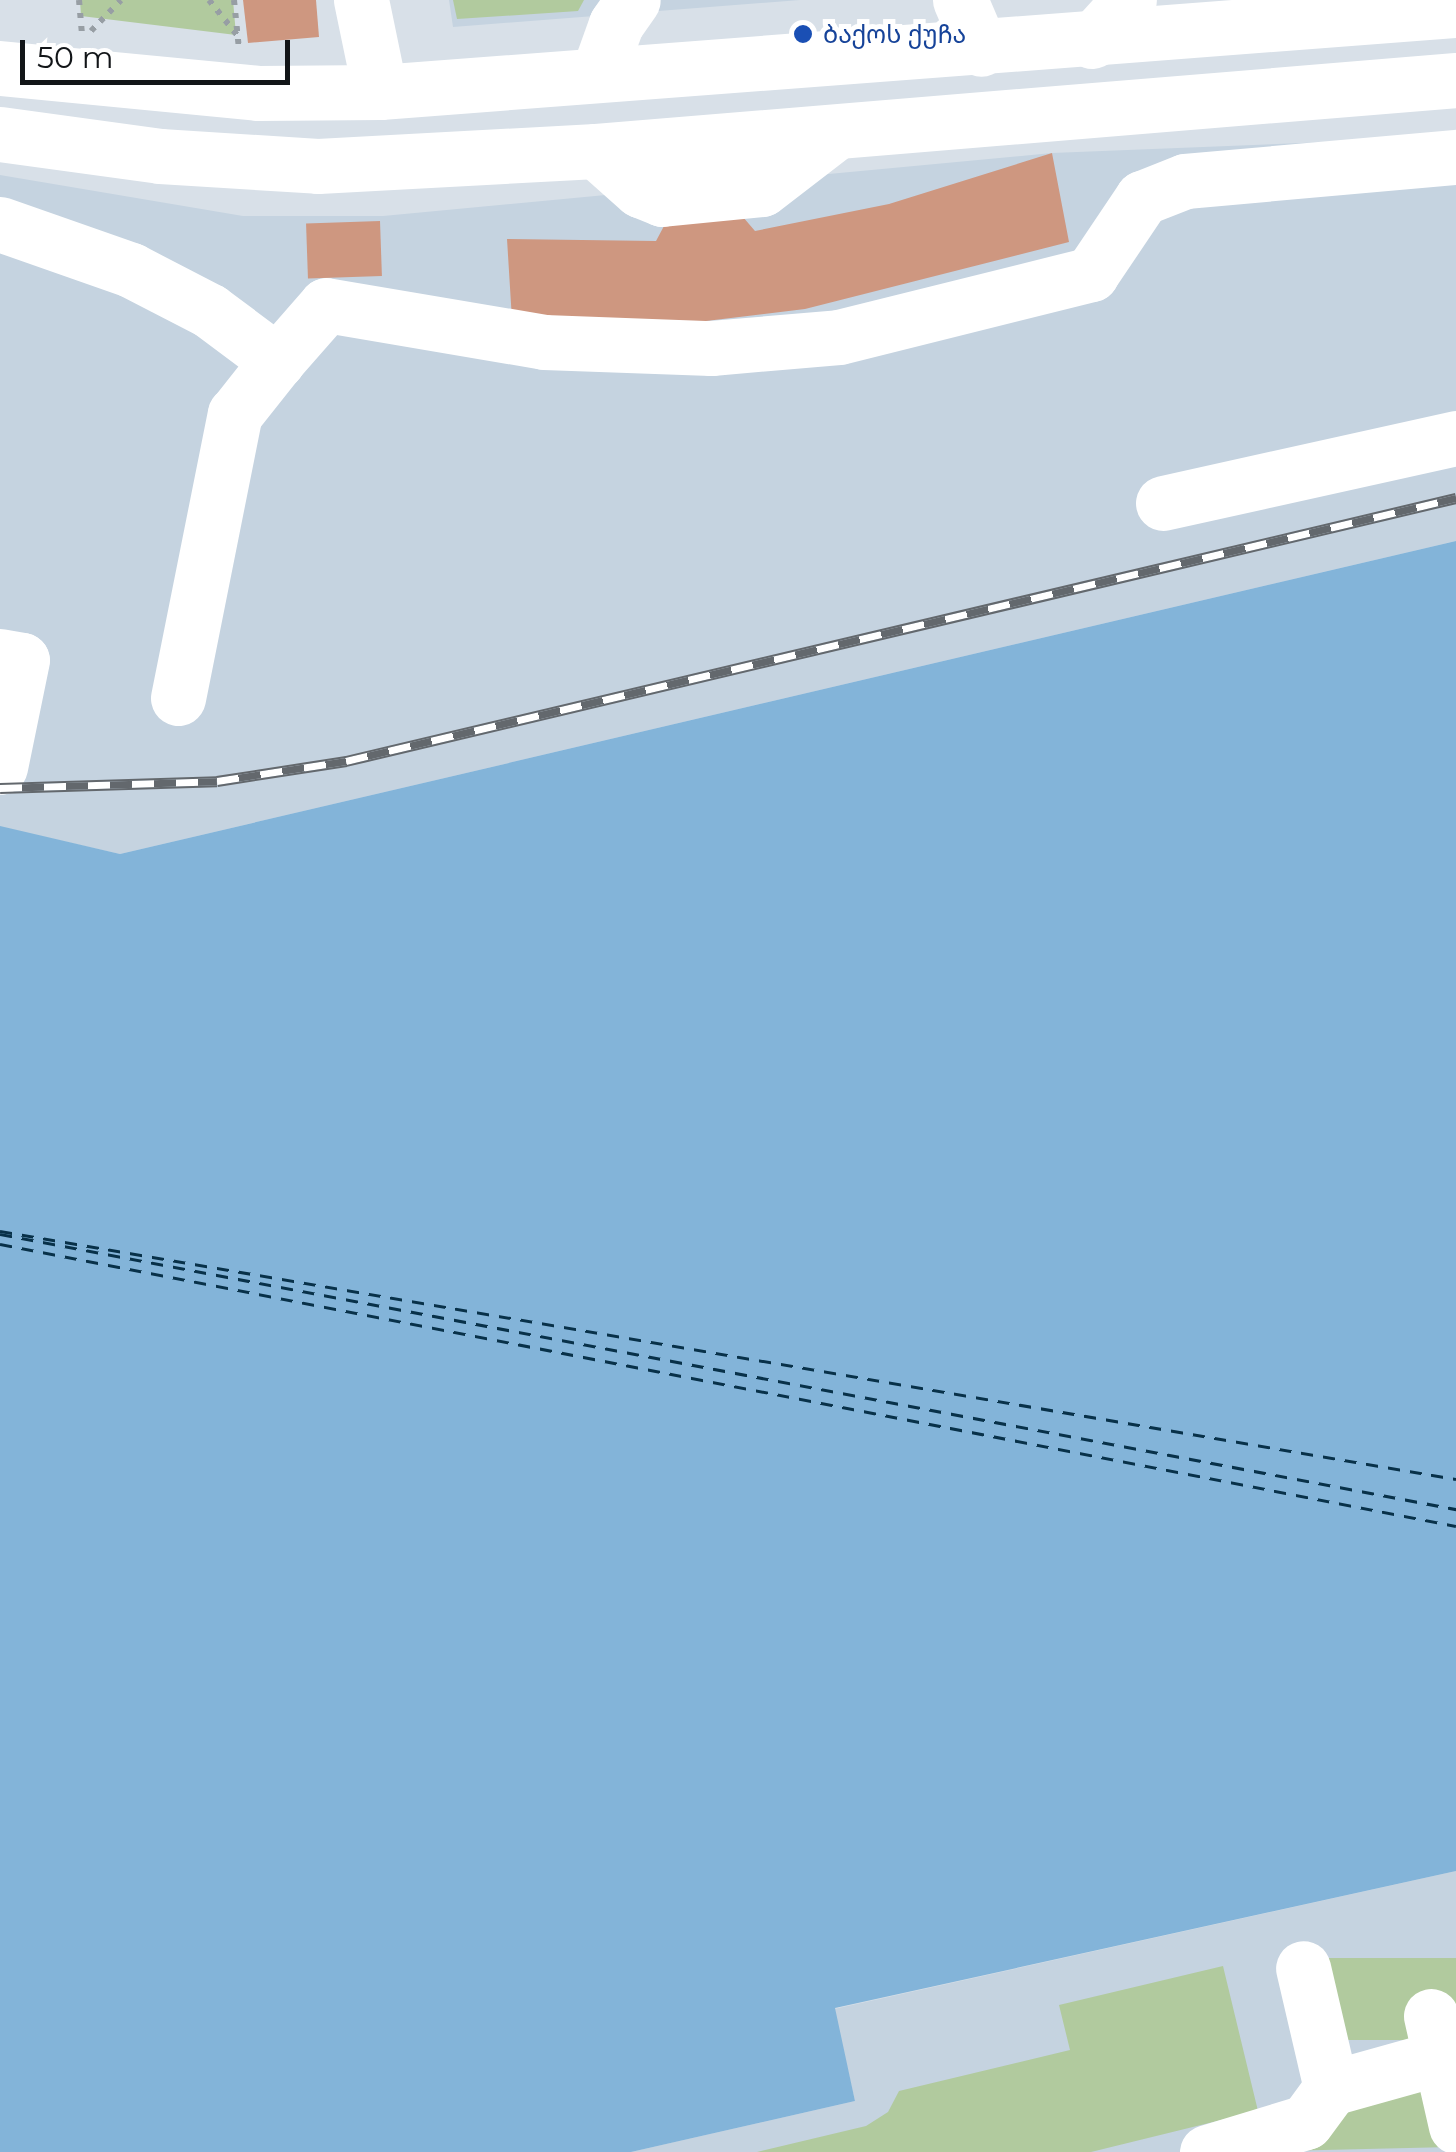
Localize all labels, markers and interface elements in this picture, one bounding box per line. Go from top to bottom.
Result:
place label: ბაქოს ქუჩა [823,19,966,49]
scale bar [25,20,295,82]
marker: ბაქოს ქუჩა [792,23,814,45]
text: 50 m [37,39,114,76]

